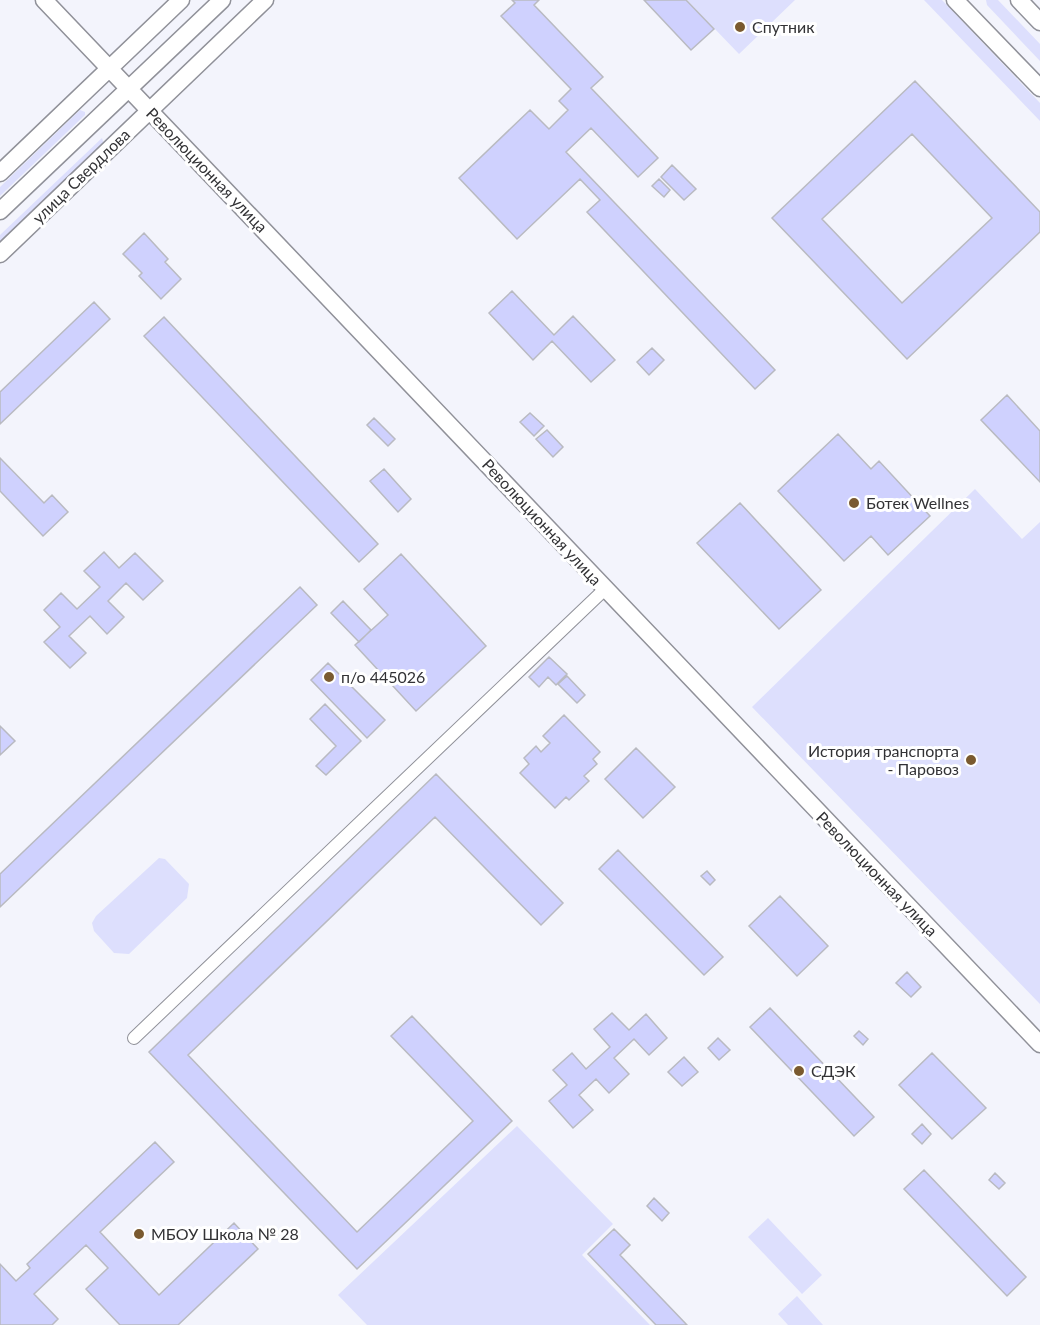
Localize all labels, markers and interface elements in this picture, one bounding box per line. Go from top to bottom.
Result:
place label: Спутник [752,17,815,36]
marker: Спутник [733,20,747,34]
street label: Революционная улица [143,103,272,236]
street label: улица Свердлова [28,124,133,227]
street label: Революционная улица [479,455,606,589]
place label: Ботек Wellnes [866,493,969,512]
marker: Ботек Wellnes [847,496,861,510]
place label: п/о 445026 [341,667,425,686]
marker: п/о 445026 [322,670,336,684]
place label: История транспорта - Паровоз [808,741,959,778]
marker: История транспорта - Паровоз [964,753,978,767]
street label: Революционная улица [813,807,942,940]
place label: СДЭК [811,1061,856,1080]
marker: СДЭК [792,1064,806,1078]
place label: МБОУ Школа № 28 [151,1224,299,1243]
marker: МБОУ Школа № 28 [132,1227,146,1241]

